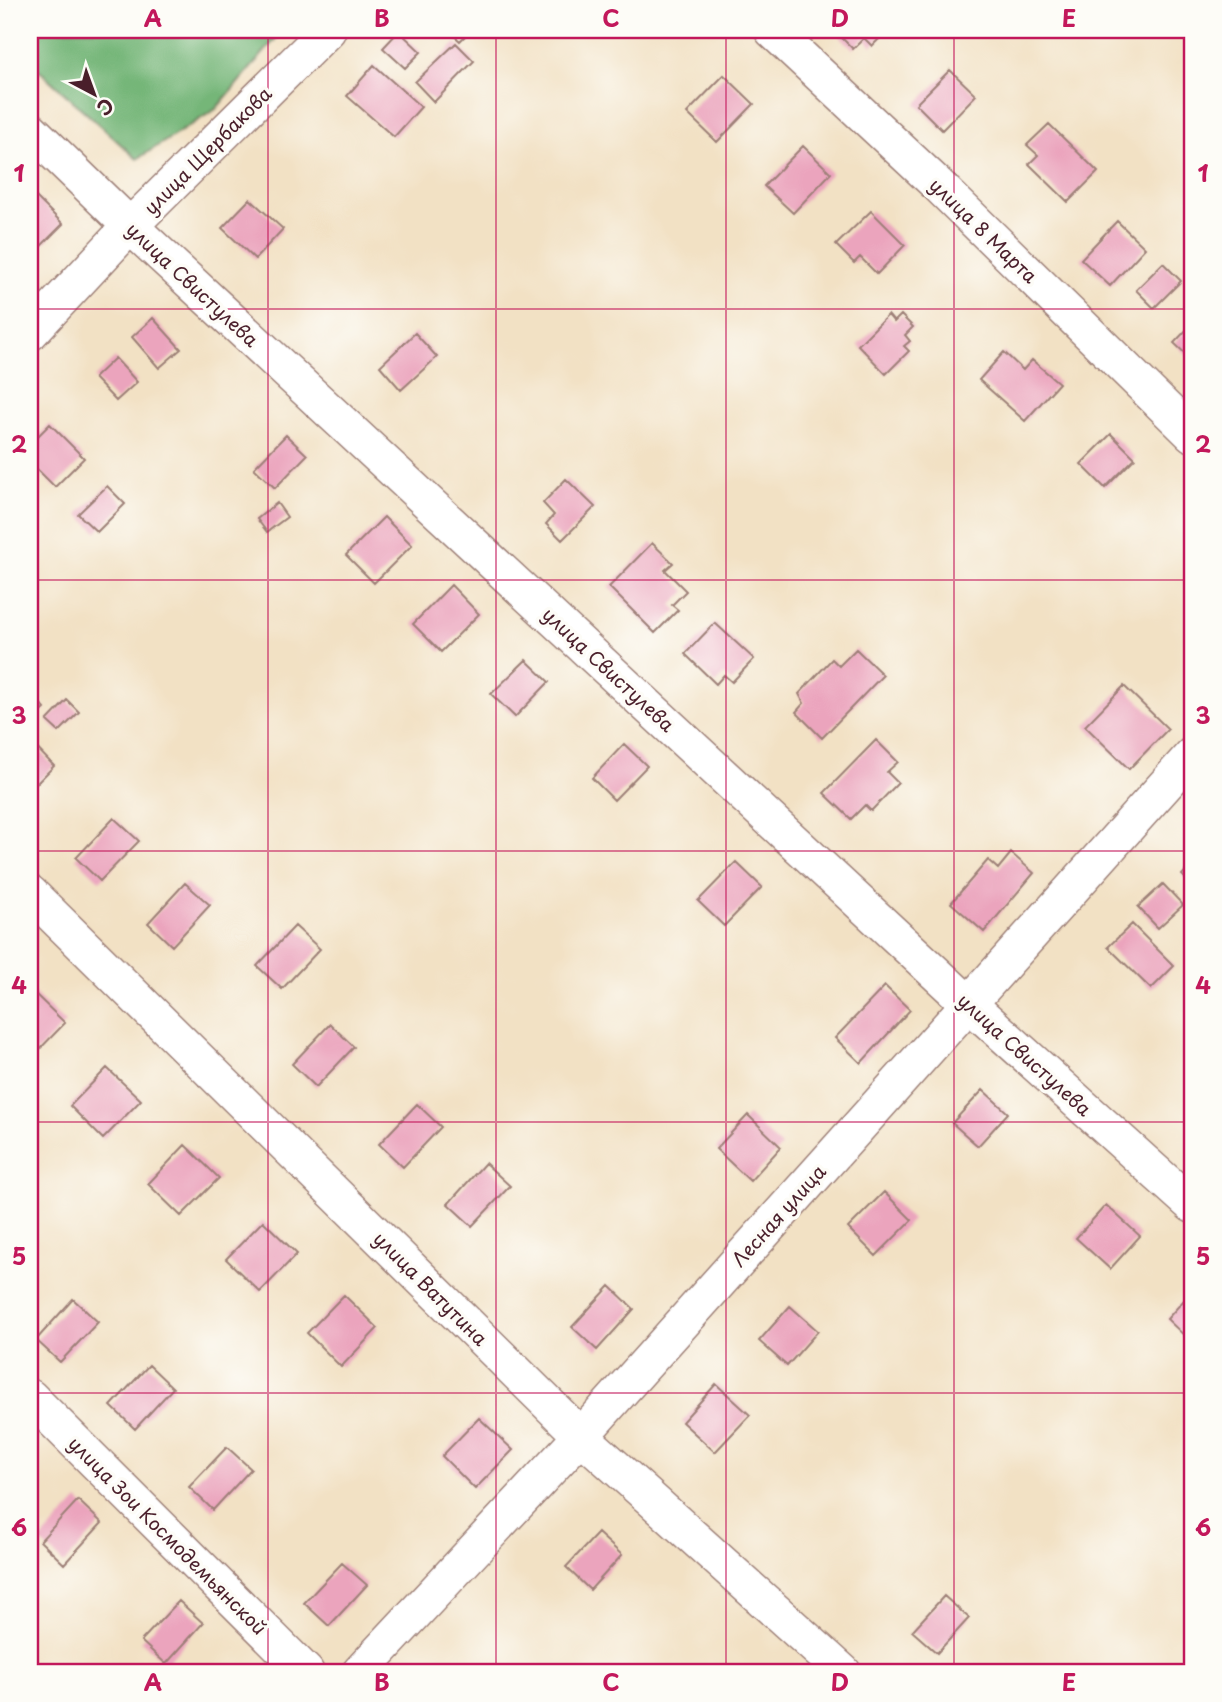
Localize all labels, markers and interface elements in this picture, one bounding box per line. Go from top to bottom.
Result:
text: A [144,0,162,35]
text: B [374,0,390,35]
text: C [602,0,620,35]
text: D [831,0,849,35]
text: E [1062,0,1076,35]
north arrow [60,60,130,130]
street label: улица Щербакова [137,79,278,220]
text: С [91,92,120,123]
text: 1 [14,155,25,190]
text: 1 [1198,155,1209,190]
street label: улица 8 Марта [924,171,1045,289]
street label: улица Свистулева [121,215,265,353]
text: 2 [11,426,27,461]
text: 2 [1195,426,1211,461]
street label: улица Свистулева [537,600,681,738]
text: 3 [11,697,27,732]
text: 3 [1195,697,1211,732]
text: 4 [11,967,27,1002]
text: 4 [1195,967,1211,1002]
street label: улица Свистулева [952,986,1098,1122]
street label: Лесная улица [724,1158,832,1272]
street label: улица Ватутина [368,1225,494,1351]
text: 5 [12,1238,26,1273]
text: 5 [1196,1238,1210,1273]
street label: улица Зои Космодемьянской [62,1429,274,1641]
text: 6 [11,1509,27,1544]
text: 6 [1195,1509,1211,1544]
text: A [144,1664,162,1699]
text: B [374,1664,390,1699]
text: C [602,1664,620,1699]
text: D [831,1664,849,1699]
text: E [1062,1664,1076,1699]

